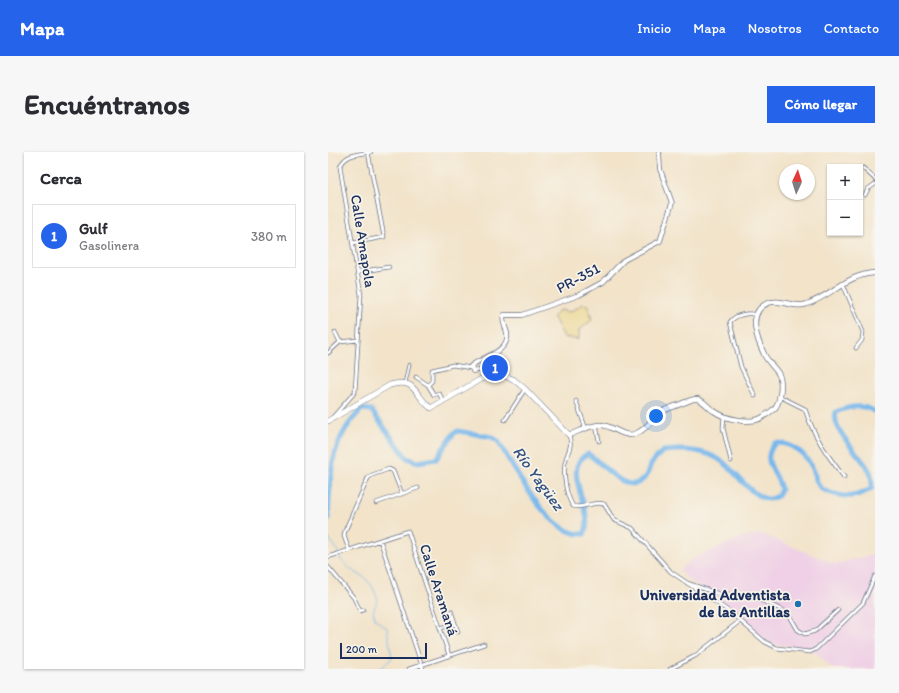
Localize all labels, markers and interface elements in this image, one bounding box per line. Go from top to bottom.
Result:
text: Mapa [20,17,64,40]
text: Inicio [637,20,671,37]
text: Mapa [693,20,726,37]
text: Nosotros [748,20,802,37]
text: Contacto [824,20,879,37]
button: Cómo llegar [767,86,875,123]
text: Encuéntranos [24,87,190,121]
north arrow [779,164,815,200]
map controls [827,164,863,236]
button: + [827,164,863,200]
text: Cerca [40,168,82,188]
street label: Calle Amapola [347,193,379,289]
button: − [827,200,863,236]
text: Gulf [79,220,108,238]
text: 1 [51,229,57,244]
text: 380 m [251,229,287,244]
text: Gasolinera [79,238,139,253]
street label: PR-351 [553,259,603,297]
pin: 1 [482,353,508,383]
your location [646,406,666,426]
water label: Río Yagüez [509,443,569,515]
street label: Calle Aramaná [416,542,462,639]
place label: Universidad Adventista de las Antillas [640,586,790,621]
marker: Universidad Adventista de las Antillas [793,599,803,609]
scale bar [340,641,427,660]
text: 200 m [346,643,377,656]

